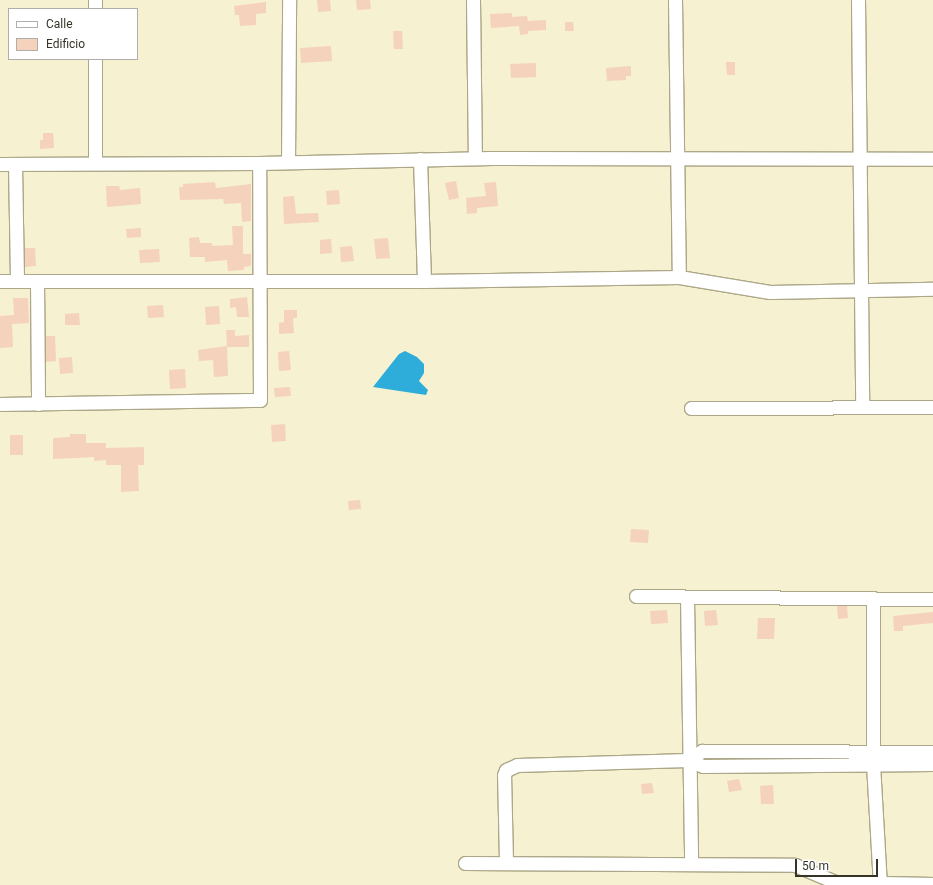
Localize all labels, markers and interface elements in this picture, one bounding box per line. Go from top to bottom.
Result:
legend [8,8,138,60]
text: Calle [46,17,73,31]
text: Edificio [46,37,85,51]
scale bar [797,851,880,877]
text: 50 m [802,859,829,873]

